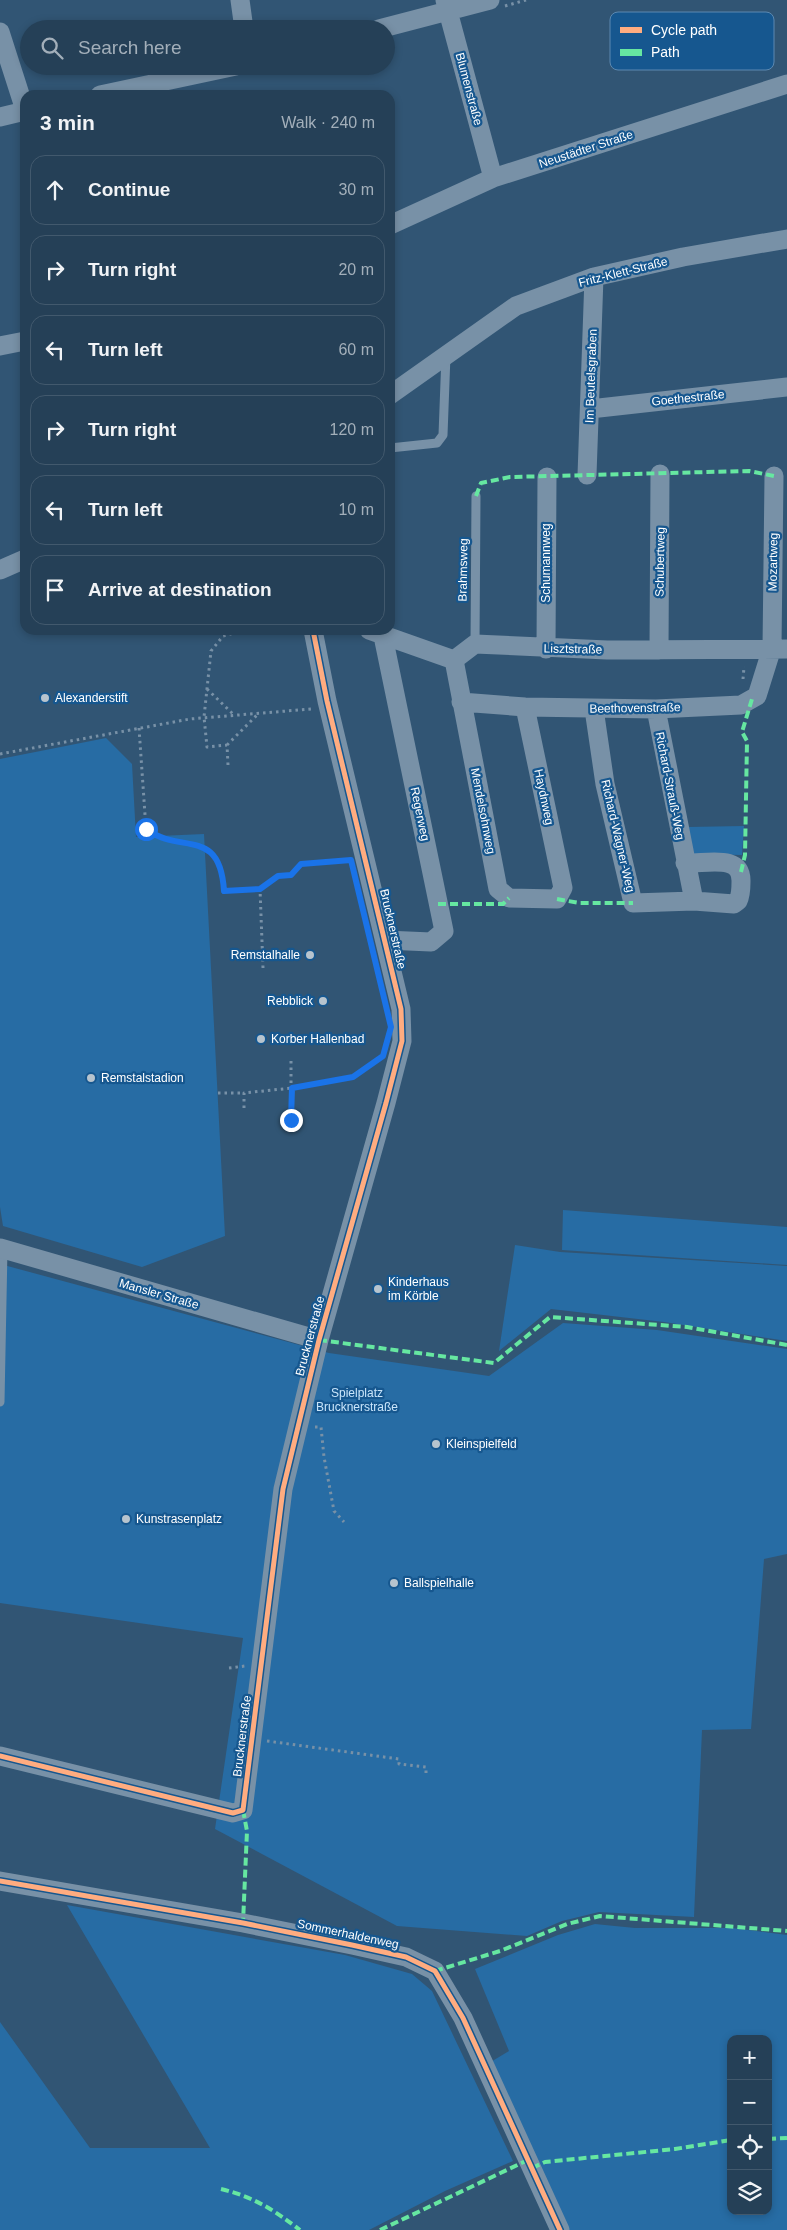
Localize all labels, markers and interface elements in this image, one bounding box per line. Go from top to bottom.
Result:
legend [610,12,774,70]
search box [20,20,395,75]
text: Cycle path [651,22,717,38]
icon: search [38,34,66,62]
text: Search here [78,37,182,58]
text: Path [651,44,680,60]
street label: Blumenstraße [453,51,486,127]
text: 3 min [40,111,95,134]
text: Walk · 240 m [281,114,375,131]
street label: Neustädter Straße [537,127,635,171]
icon: ahead [41,176,69,204]
text: Continue [88,179,170,200]
text: 30 m [338,181,374,198]
street label: Fritz-Klett-Straße [577,254,669,290]
icon: right [41,256,69,284]
text: Turn right [88,259,176,280]
text: 20 m [338,261,374,278]
street label: Im Beutelsgraben [582,329,600,423]
icon: left [41,336,69,364]
text: Turn left [88,339,163,360]
text: 60 m [338,341,374,358]
street label: Goethestraße [651,387,726,409]
icon: right [41,416,69,444]
text: Turn right [88,419,176,440]
text: 120 m [330,421,374,438]
icon: left [41,496,69,524]
text: Turn left [88,499,163,520]
text: 10 m [338,501,374,518]
street label: Schumannweg [539,523,553,603]
street label: Schubertweg [652,527,668,597]
street label: Mozartweg [765,533,781,591]
street label: Brahmsweg [455,538,471,602]
icon: arrive [41,576,69,604]
text: Arrive at destination [88,579,272,600]
street label: Lisztstraße [544,641,603,657]
place label: Alexanderstift [55,691,128,705]
marker: Alexanderstift [39,692,51,704]
street label: Beethovenstraße [589,700,681,716]
street label: Richard-Strauß-Weg [653,731,687,841]
street label: Mendelsohnweg [468,767,498,855]
street label: Haydnweg [531,768,557,826]
street label: Richard-Wagner-Weg [598,778,638,894]
street label: Regerweg [407,786,433,842]
route start [135,818,158,841]
street label: Brucknerstraße [377,887,409,971]
place label: Remstalhalle [231,948,300,962]
marker: Remstalhalle [304,949,316,961]
place label: Rebblick [267,994,314,1008]
marker: Rebblick [317,995,329,1007]
place label: Korber Hallenbad [271,1032,364,1046]
marker: Korber Hallenbad [255,1033,267,1045]
place label: Remstalstadion [101,1071,184,1085]
marker: Remstalstadion [85,1072,97,1084]
route end [280,1109,303,1132]
place label: Kinderhaus im Körble [388,1275,449,1303]
street label: Mansler Straße [118,1276,201,1312]
marker: Kinderhaus im Körble [372,1283,384,1295]
street label: Brucknerstraße [293,1294,327,1377]
park label: Spielplatz Brucknerstraße [316,1386,398,1414]
place label: Kleinspielfeld [446,1437,517,1451]
marker: Kleinspielfeld [430,1438,442,1450]
place label: Kunstrasenplatz [136,1512,222,1526]
marker: Kunstrasenplatz [120,1513,132,1525]
place label: Ballspielhalle [404,1576,474,1590]
marker: Ballspielhalle [388,1577,400,1589]
street label: Brucknerstraße [230,1694,254,1778]
street label: Sommerhaldenweg [296,1916,400,1952]
map controls [727,2035,772,2215]
button: + [727,2035,772,2080]
button: − [727,2080,772,2125]
button: locate [727,2125,772,2170]
button: layers [727,2170,772,2215]

